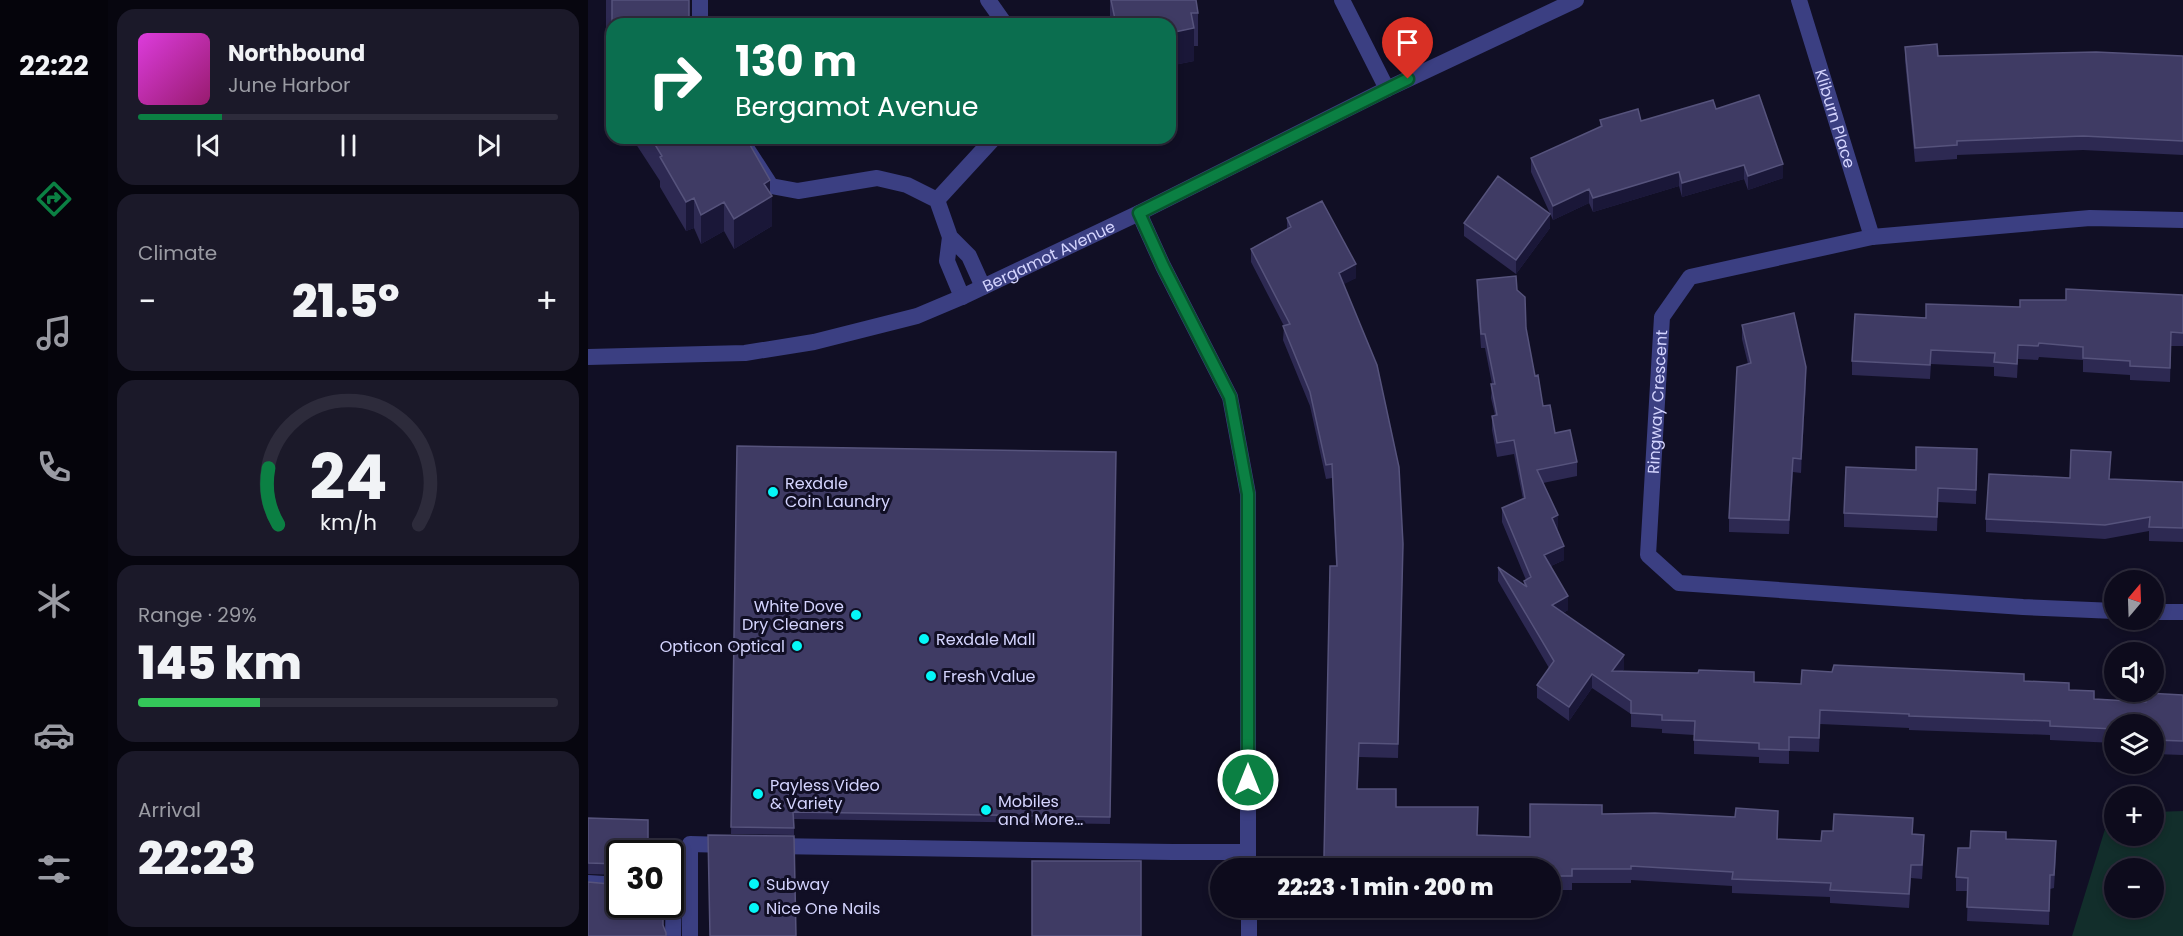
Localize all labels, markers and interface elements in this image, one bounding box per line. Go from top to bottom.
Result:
pin [1382,17,1433,79]
icon: arrive [1391,26,1424,59]
text: 130 m [735,32,857,91]
text: Northbound [228,38,365,69]
icon: right [636,42,714,120]
text: 22:22 [19,47,89,84]
street label: Kliburn Place [1809,66,1862,171]
text: June Harbor [228,71,351,99]
text: Bergamot Avenue [735,88,978,125]
icon: previous [192,129,225,162]
icon: pause [332,129,365,162]
icon: next [472,129,505,162]
icon: directions [33,178,75,220]
street label: Bergamot Avenue [979,214,1119,297]
text: Climate [138,239,217,267]
text: 21.5° [292,270,400,333]
text: − [138,278,156,325]
text: + [535,278,558,325]
icon: music [33,312,75,354]
street label: Ringway Crescent [1641,329,1673,475]
text: 24 [309,433,387,521]
icon: phone [33,446,75,488]
place label: Rexdale Coin Laundry [785,472,890,513]
marker: Rexdale Coin Laundry [766,485,780,499]
text: km/h [319,507,377,538]
north arrow [2104,570,2164,630]
map controls [2104,570,2164,918]
icon: climate [33,580,75,622]
place label: White Dove Dry Cleaners [742,595,844,636]
text: Range · 29% [138,601,257,629]
marker: White Dove Dry Cleaners [849,608,863,622]
place label: Rexdale Mall [936,628,1036,651]
text: 145 km [138,632,302,695]
marker: Rexdale Mall [917,632,931,646]
place label: Opticon Optical [660,635,785,658]
marker: Opticon Optical [790,639,804,653]
button: sound [2104,642,2164,702]
place label: Fresh Value [943,665,1036,688]
marker: Fresh Value [924,669,938,683]
icon: car [33,714,75,756]
button: layers [2104,714,2164,774]
position arrow [1216,748,1280,812]
place label: Payless Video & Variety [770,774,880,815]
button: + [2104,786,2164,846]
marker: Payless Video & Variety [751,787,765,801]
place label: Mobiles and More… [998,790,1083,831]
text: Arrival [138,796,201,824]
marker: Mobiles and More… [979,803,993,817]
text: 22:23 [138,827,256,890]
speed limit sign: 30 [606,840,684,918]
icon: filters [33,848,75,890]
button: − [2104,858,2164,918]
text: 22:23 · 1 min · 200 m [1278,872,1493,903]
place label: Subway [766,873,829,896]
marker: Subway [747,877,761,891]
place label: Nice One Nails [766,897,880,920]
marker: Nice One Nails [747,901,761,915]

